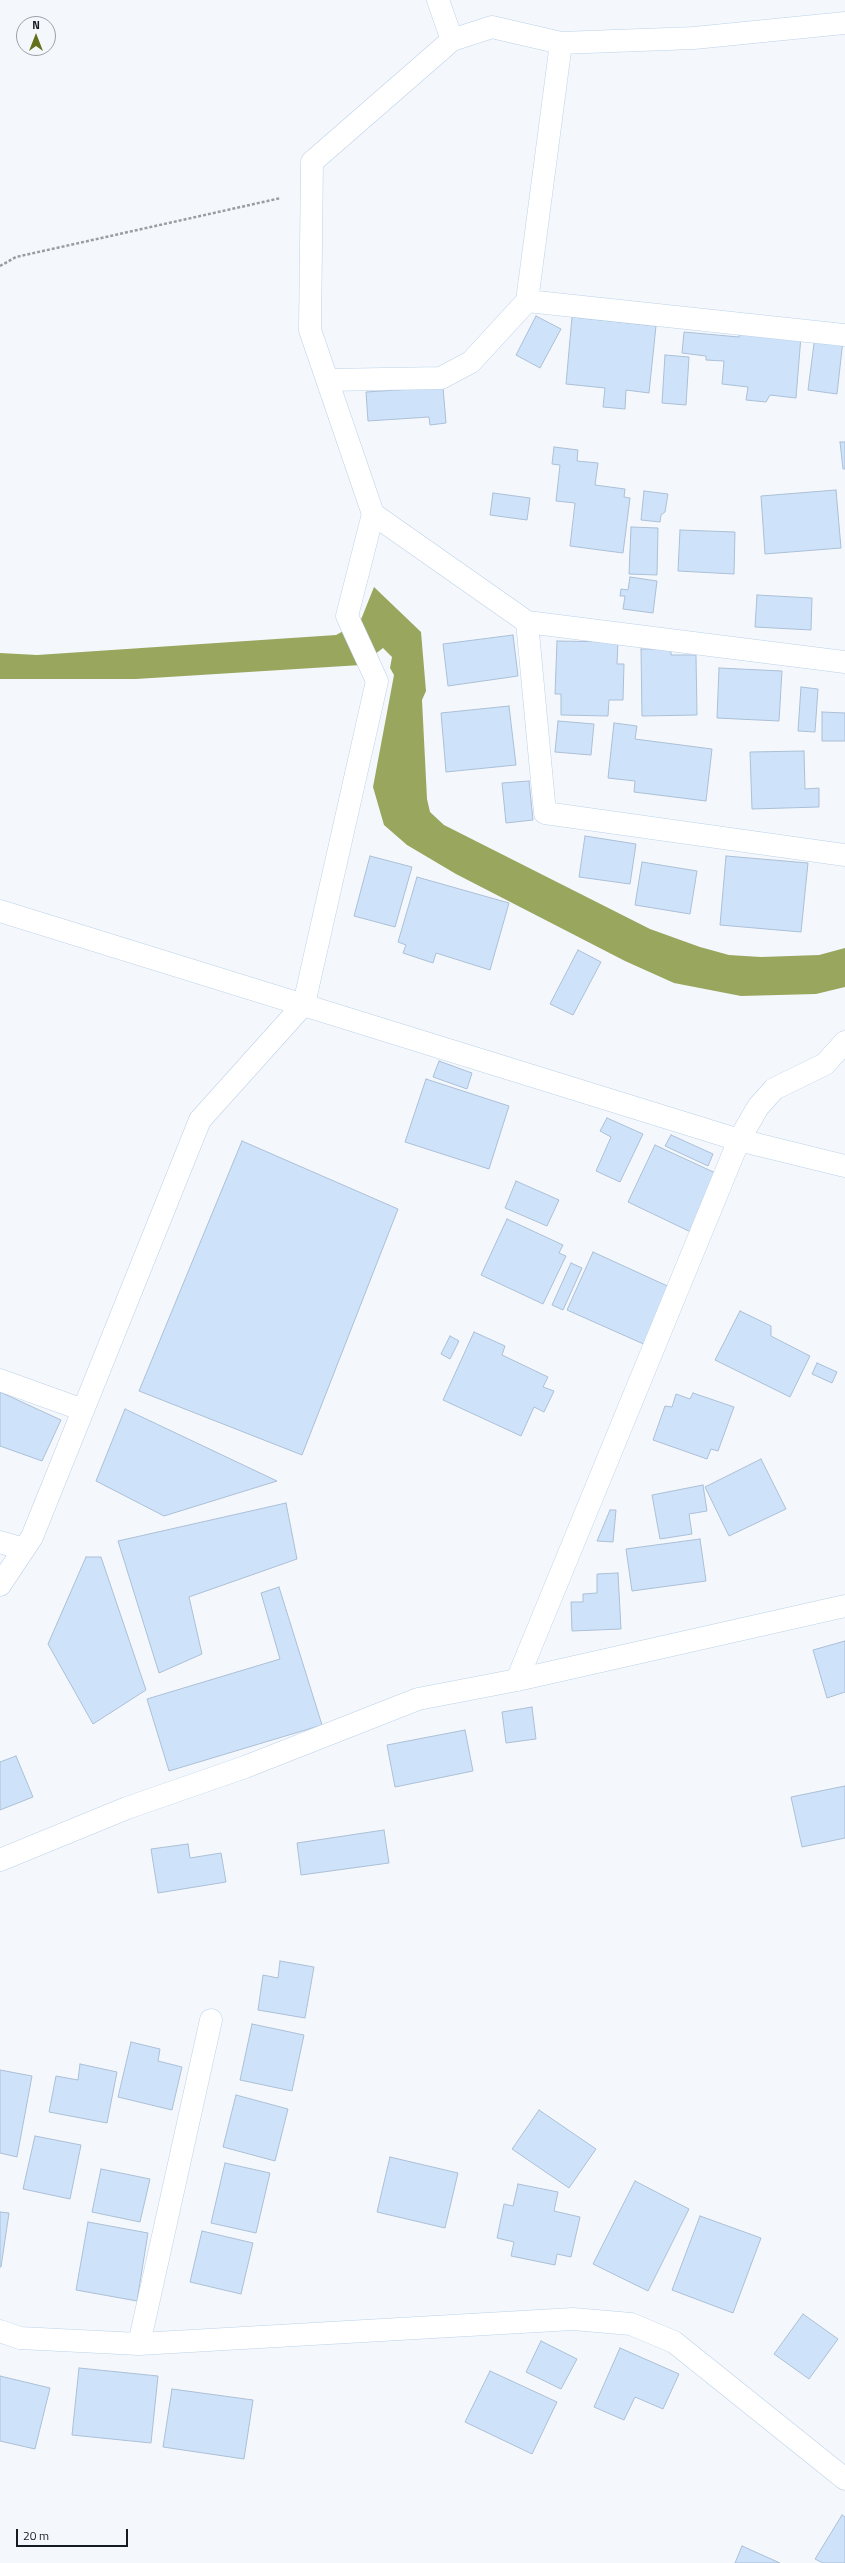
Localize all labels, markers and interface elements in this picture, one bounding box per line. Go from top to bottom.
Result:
north arrow [16,16,56,56]
text: N [32,17,40,33]
scale bar [18,2521,130,2547]
text: 20 m [23,2526,49,2545]

